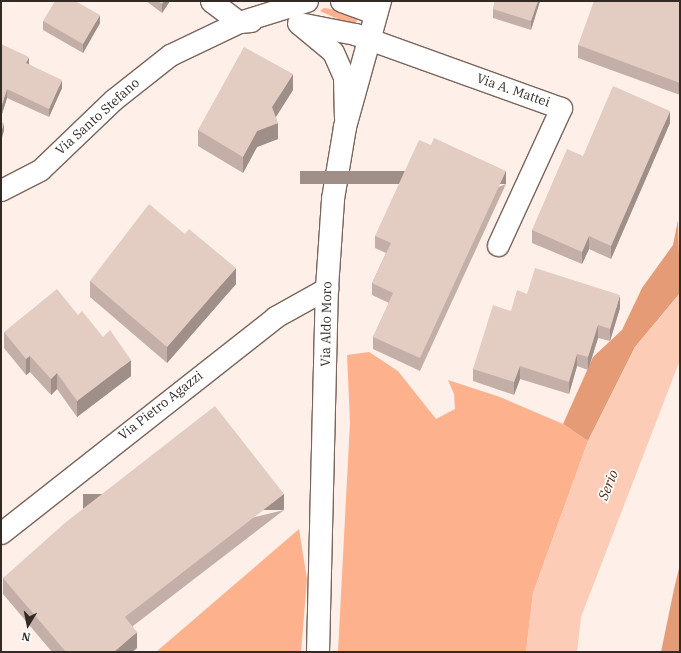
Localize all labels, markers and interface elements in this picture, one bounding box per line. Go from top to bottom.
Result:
street label: Via A. Mattei [474,71,552,111]
street label: Via Santo Stefano [53,75,143,159]
street label: Via Aldo Moro [318,281,336,367]
street label: Via Pietro Agazzi [116,368,206,444]
water label: Serio [594,467,622,503]
north arrow [8,605,48,645]
text: N [20,629,31,644]

